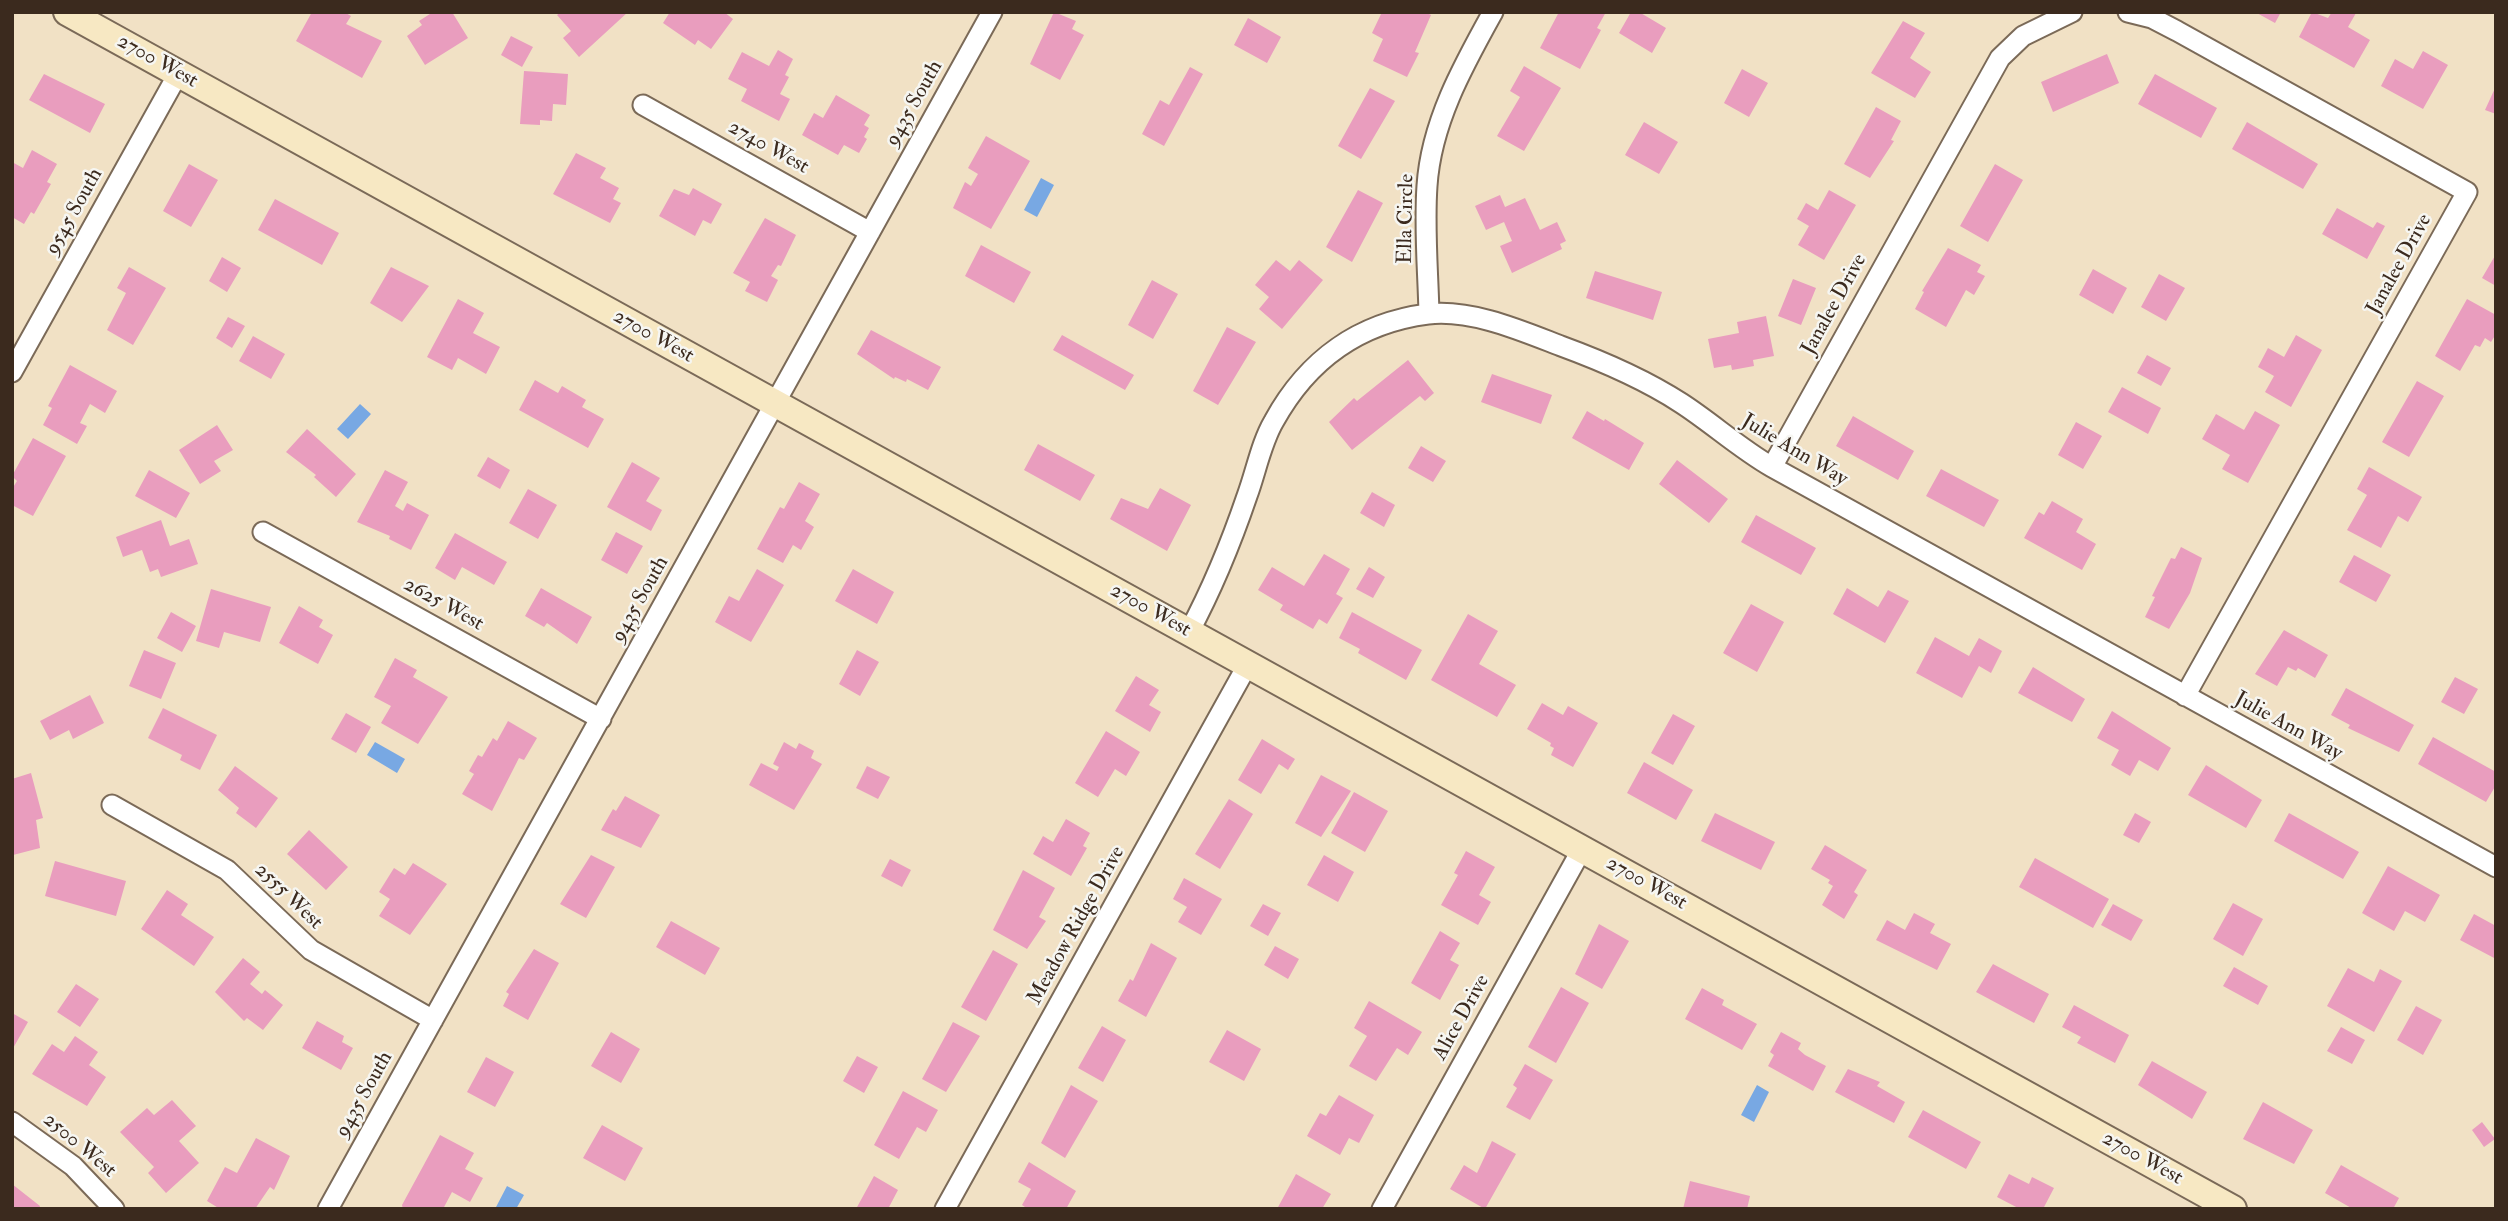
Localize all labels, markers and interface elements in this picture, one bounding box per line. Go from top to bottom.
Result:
street label: 2700 West [112,30,202,94]
street label: 9435 South [881,57,949,151]
street label: 2740 West [723,116,813,180]
street label: 9545 South [41,164,109,260]
street label: Ella Circle [1394,174,1420,264]
street label: Janalee Drive [2362,210,2438,320]
street label: Janalee Drive [1797,250,1873,360]
street label: 2700 West [608,305,698,369]
street label: Julie Ann Way [1736,409,1852,493]
street label: 9435 South [607,553,675,647]
street label: 2625 West [399,573,487,637]
street label: 2700 West [1105,579,1195,643]
street label: Julie Ann Way [2230,687,2346,767]
street label: Meadow Ridge Drive [1023,842,1131,1010]
street label: 2700 West [1601,852,1691,916]
street label: 2555 West [249,858,327,936]
street label: Alice Drive [1428,971,1496,1065]
street label: 9435 South [331,1048,399,1142]
street label: 2500 West [37,1108,121,1184]
street label: 2700 West [2097,1127,2187,1191]

